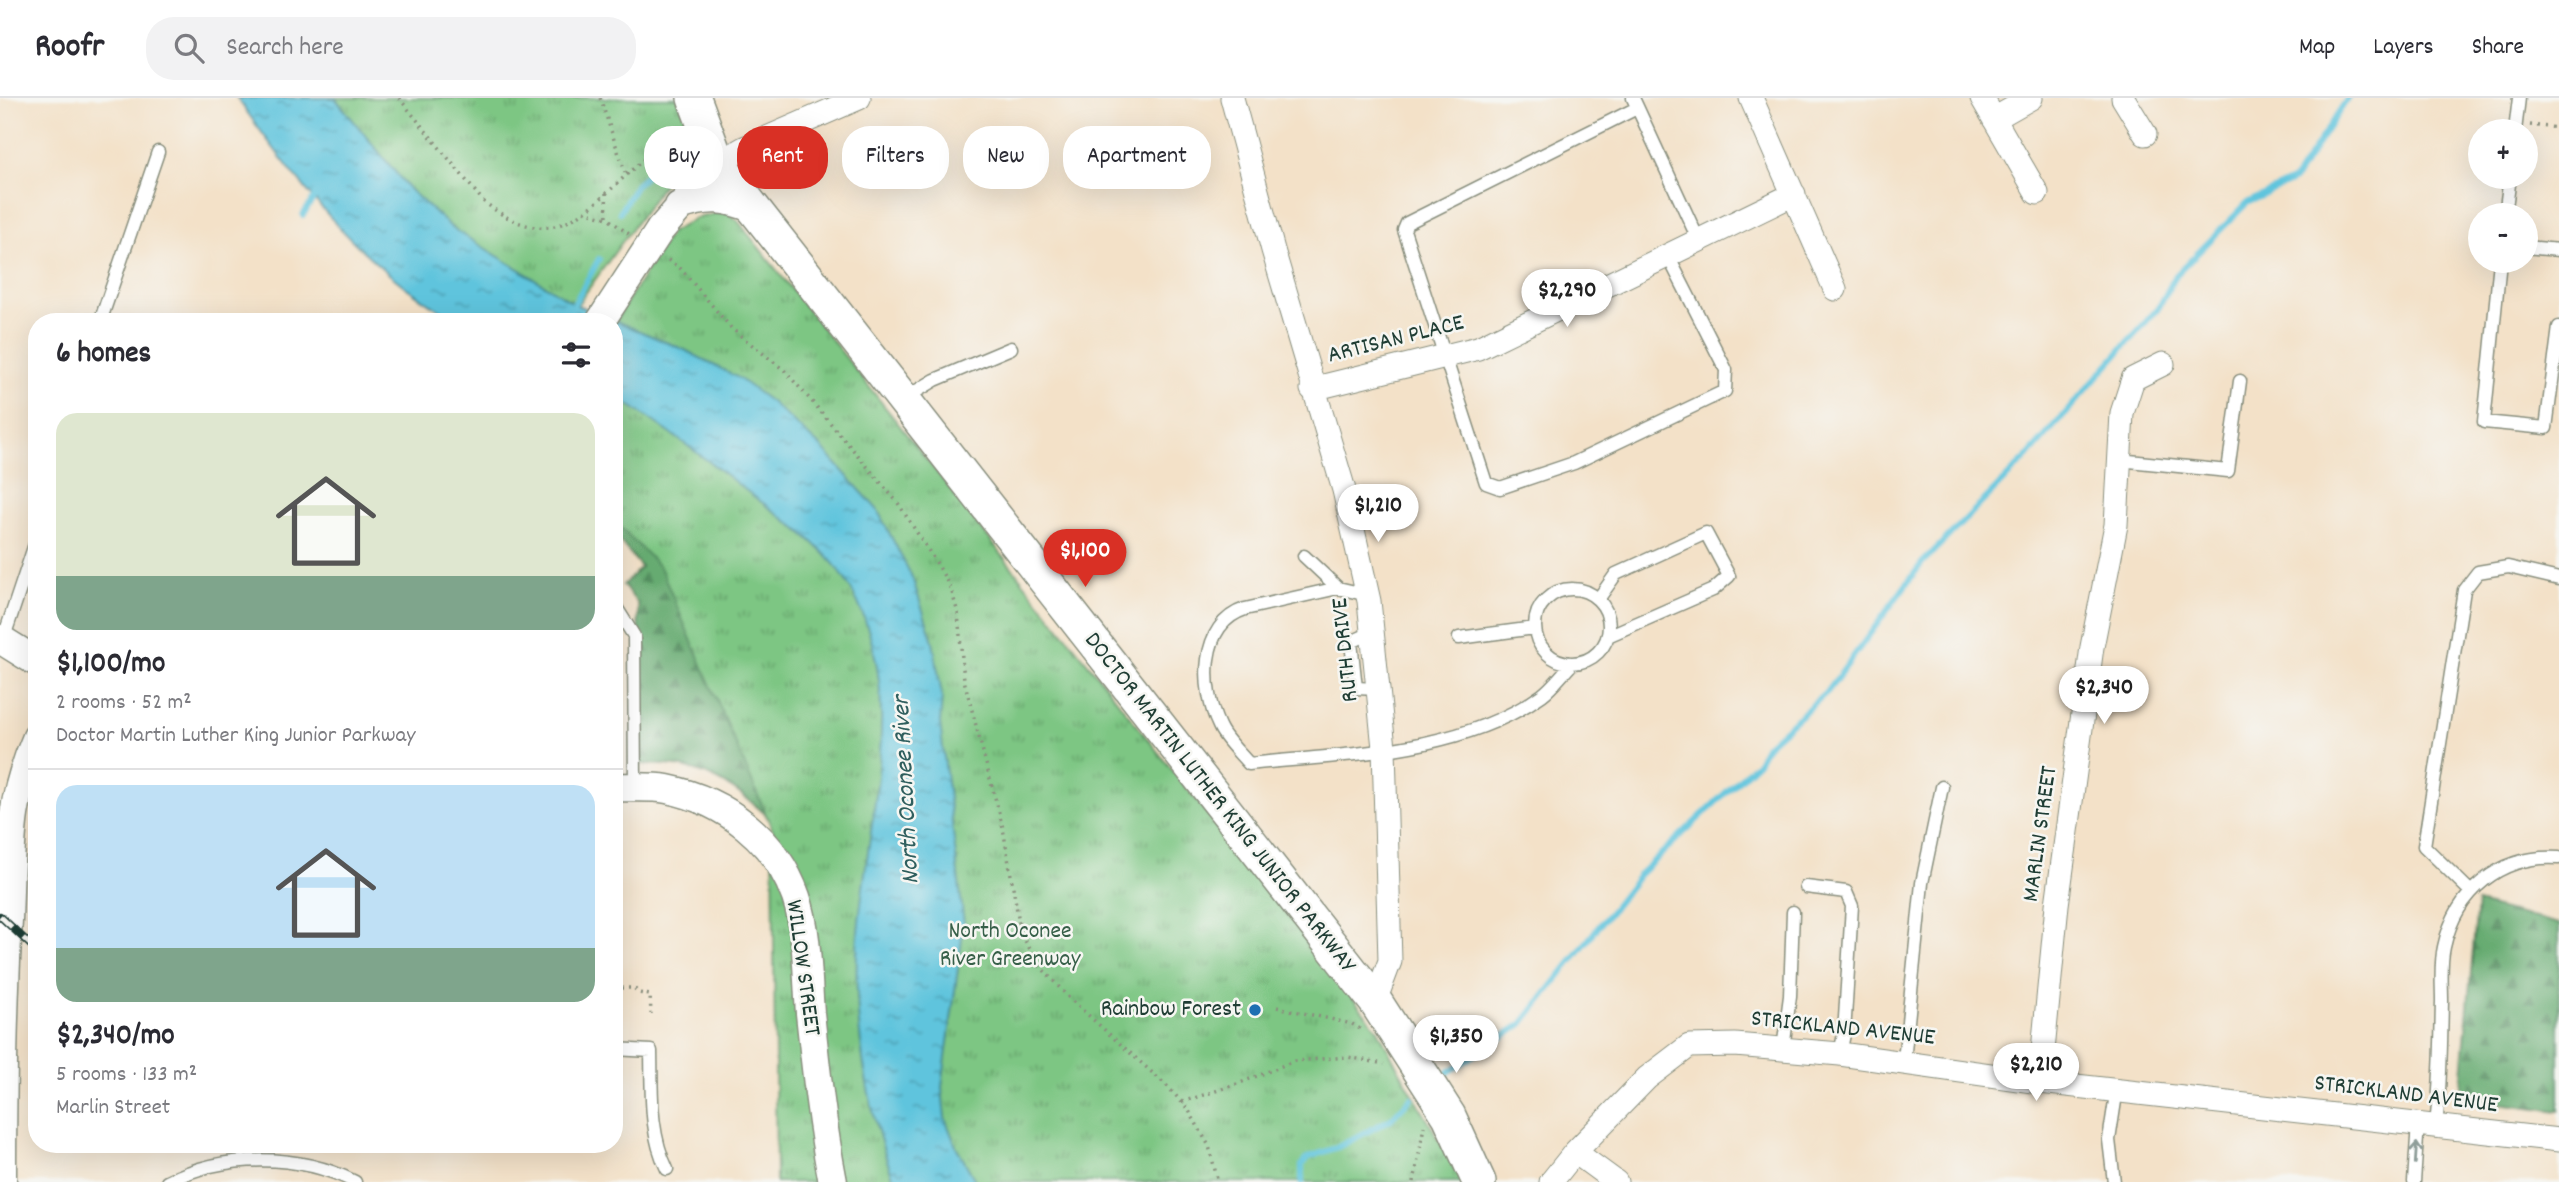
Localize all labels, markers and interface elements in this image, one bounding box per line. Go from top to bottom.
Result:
search box [146,17,636,80]
text: Roofr [35,25,104,72]
icon: search [170,29,208,67]
text: Search here [226,30,344,67]
text: Map [2299,31,2335,65]
text: Layers [2373,31,2434,65]
text: Share [2472,31,2524,65]
map controls [2468,119,2538,273]
button: + [2468,119,2538,189]
chip: Buy [644,126,723,189]
chip: Rent [737,126,828,189]
chip: Filters [842,126,949,189]
chip: New [963,126,1049,189]
chip: Apartment [1063,126,1211,189]
button: − [2468,203,2538,273]
pin: $2,290 [1510,270,1624,329]
text: $2,290 [1537,275,1597,308]
street label: ARTISAN PLACE [1324,307,1468,373]
text: 6 homes [56,334,151,377]
icon: filters [557,336,595,374]
icon: home [263,458,389,584]
pin: $1,210 [1321,484,1435,544]
text: $1,210 [1354,490,1402,523]
pin: $1,100 [1028,530,1142,589]
text: $1,100 [1059,535,1111,568]
street label: RUTH DRIVE [1324,596,1368,704]
street label: DOCTOR MARTIN LUTHER KING JUNIOR PARKWAY [1075,625,1364,982]
text: $1,100/mo [56,644,165,687]
pin: $2,340 [2047,666,2161,726]
text: $2,340 [2075,672,2133,705]
text: 2 rooms · 52 m² [56,687,192,720]
water label: North Oconee River [883,691,930,885]
text: Doctor Martin Luther King Junior Parkway [56,720,416,753]
street label: MARLIN STREET [2015,764,2067,904]
icon: home [263,830,389,956]
street label: WILLOW STREET [776,898,828,1039]
park label: North Oconee River Greenway [940,915,1082,977]
place label: Rainbow Forest [1101,993,1241,1027]
marker: Rainbow Forest [1247,1002,1263,1018]
street label: STRICKLAND AVENUE [1749,1002,1937,1056]
text: $2,340/mo [56,1016,175,1059]
pin: $1,350 [1399,1016,1513,1075]
text: $1,350 [1429,1021,1483,1054]
pin: $2,210 [1979,1044,2093,1103]
text: $2,210 [2009,1049,2063,1082]
text: 5 rooms · 133 m² [56,1059,197,1092]
street label: STRICKLAND AVENUE [2312,1067,2500,1123]
text: Marlin Street [56,1092,170,1125]
one-way arrow [2410,1142,2423,1164]

